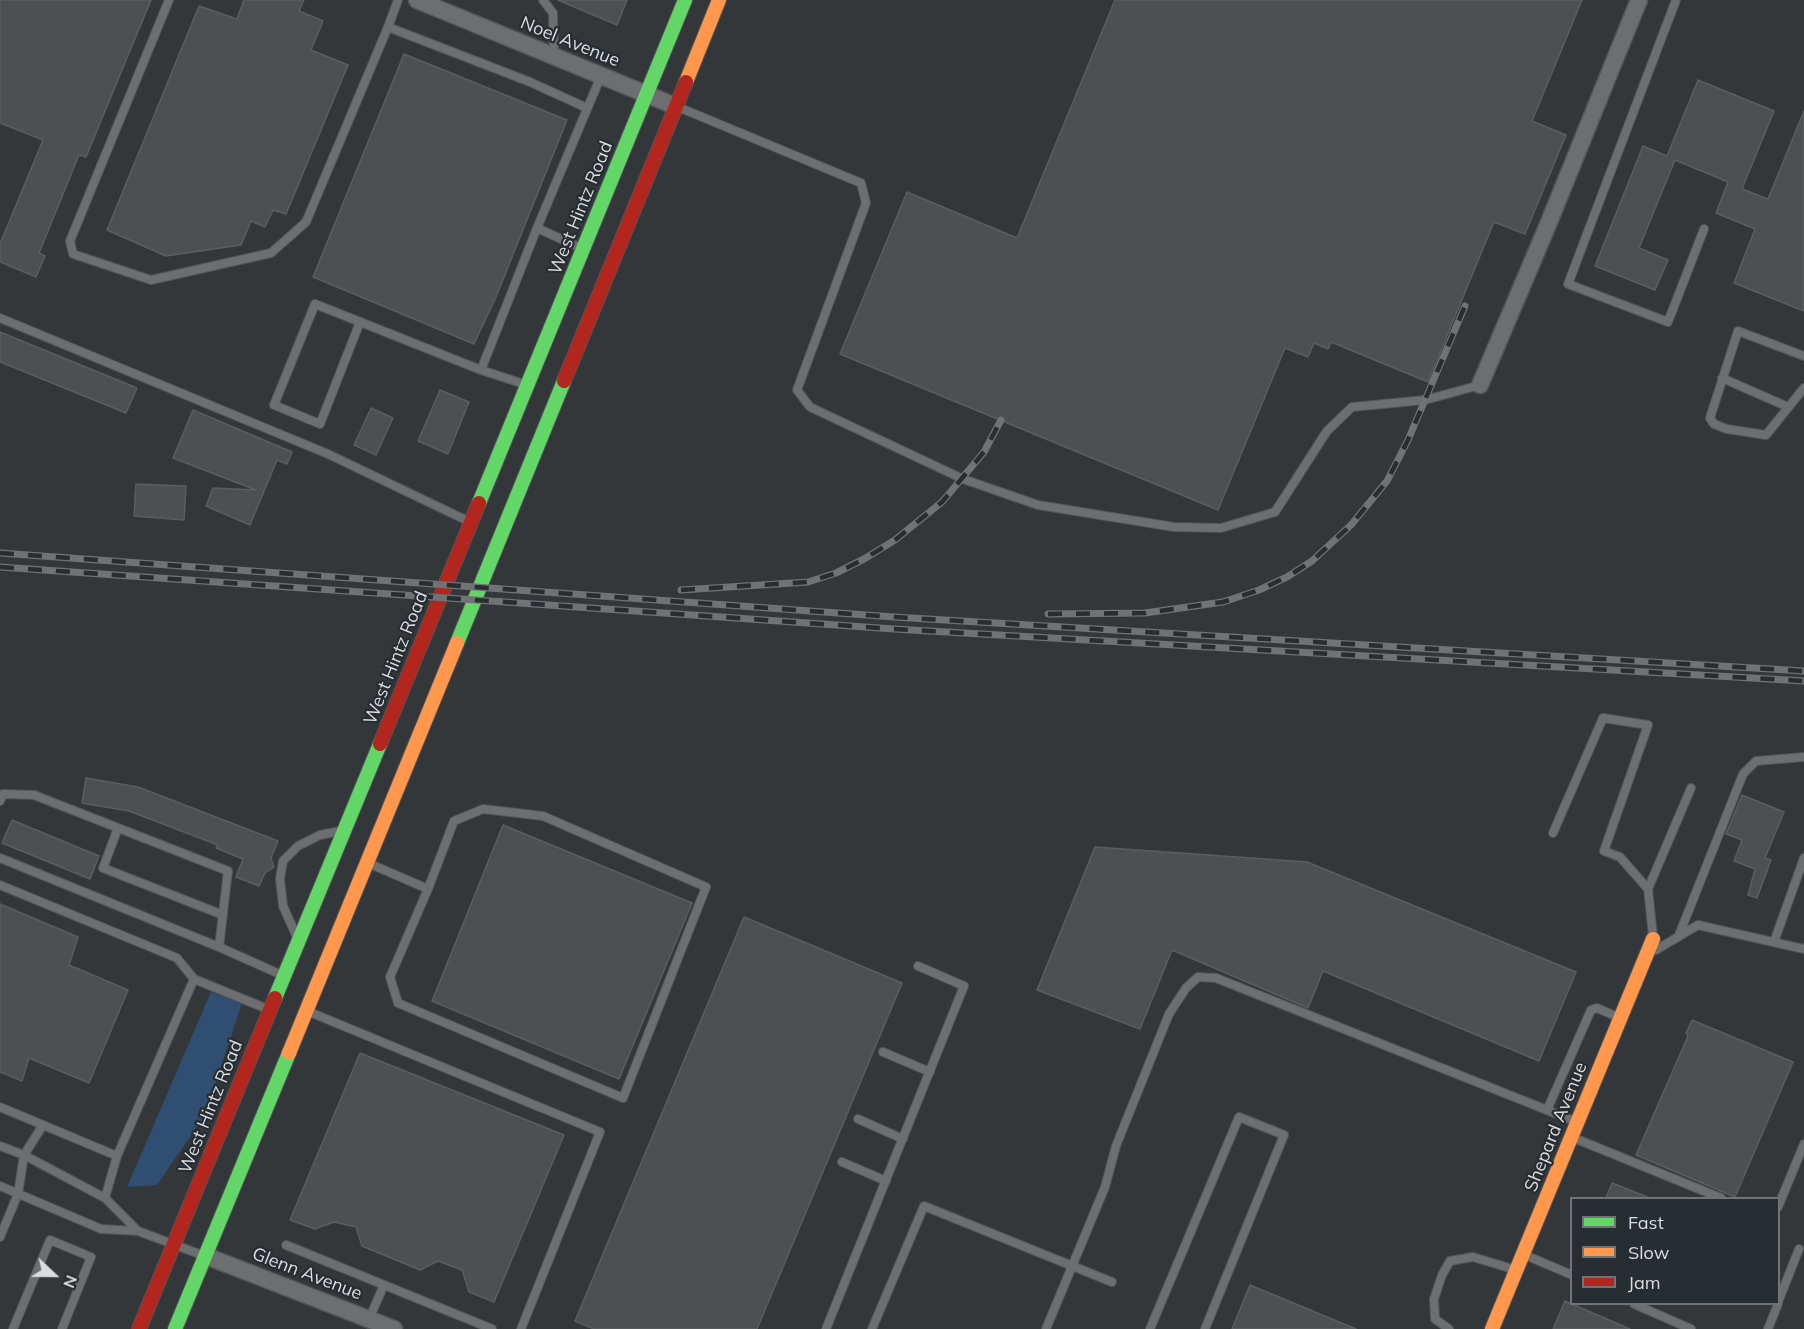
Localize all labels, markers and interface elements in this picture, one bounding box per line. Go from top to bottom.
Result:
street label: Noel Avenue [517,12,623,72]
street label: West Hintz Road [544,138,618,278]
street label: West Hintz Road [359,588,433,728]
street label: West Hintz Road [174,1037,248,1177]
street label: Shepard Avenue [1520,1059,1592,1195]
legend [1570,1197,1780,1305]
text: Fast [1628,1211,1664,1234]
text: Slow [1628,1241,1669,1264]
street label: Glenn Avenue [249,1243,365,1305]
north arrow [24,1245,84,1305]
text: Jam [1628,1271,1661,1294]
text: N [59,1272,82,1291]

